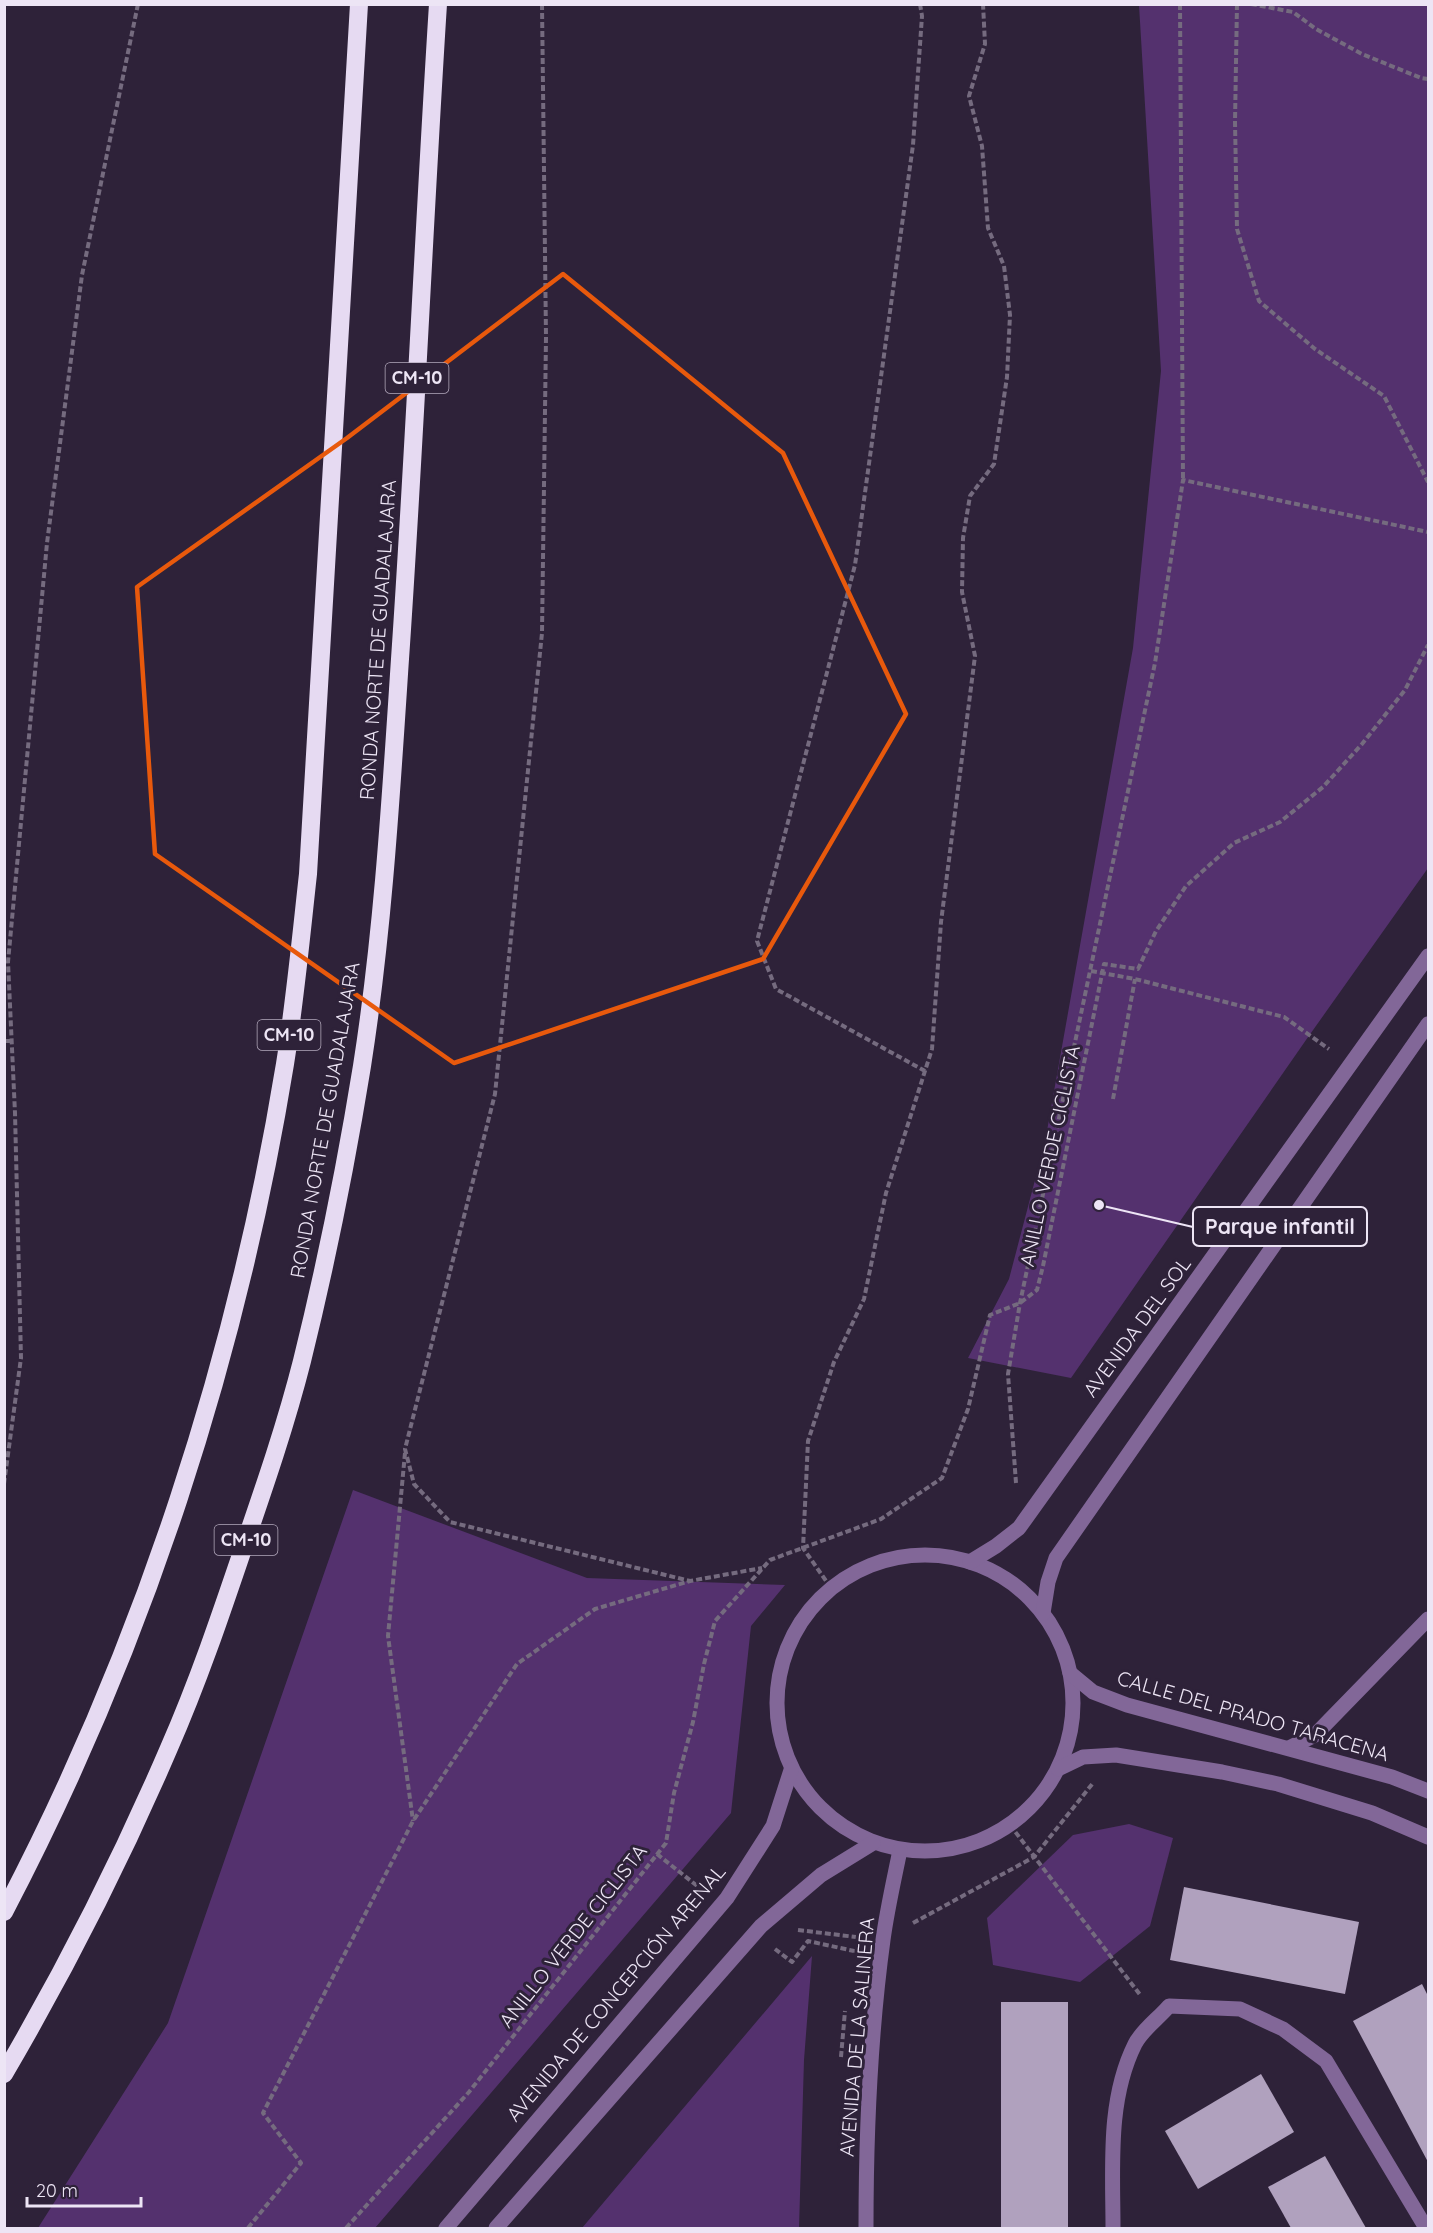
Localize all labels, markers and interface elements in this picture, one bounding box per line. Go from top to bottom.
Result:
road number: CM-10 [386,363,448,393]
street label: RONDA NORTE DE GUADALAJARA [354,479,401,801]
street label: RONDA NORTE DE GUADALAJARA [284,960,365,1280]
road number: CM-10 [258,1020,320,1050]
street label: ANILLO VERDE CICLISTA [1014,1043,1085,1269]
callout: Parque infantil [1193,1207,1367,1246]
text: Parque infantil [1205,1213,1355,1239]
street label: AVENIDA DEL SOL [1077,1252,1196,1402]
road number: CM-10 [214,1525,278,1555]
street label: CALLE DEL PRADO TARACENA [1114,1665,1392,1766]
street label: ANILLO VERDE CICLISTA [493,1839,652,2032]
street label: AVENIDA DE CONCEPCIÓN ARENAL [501,1859,731,2126]
street label: AVENIDA DE LA SALINERA [834,1916,879,2158]
scale bar [27,2170,141,2208]
text: 20 m [36,2179,78,2202]

